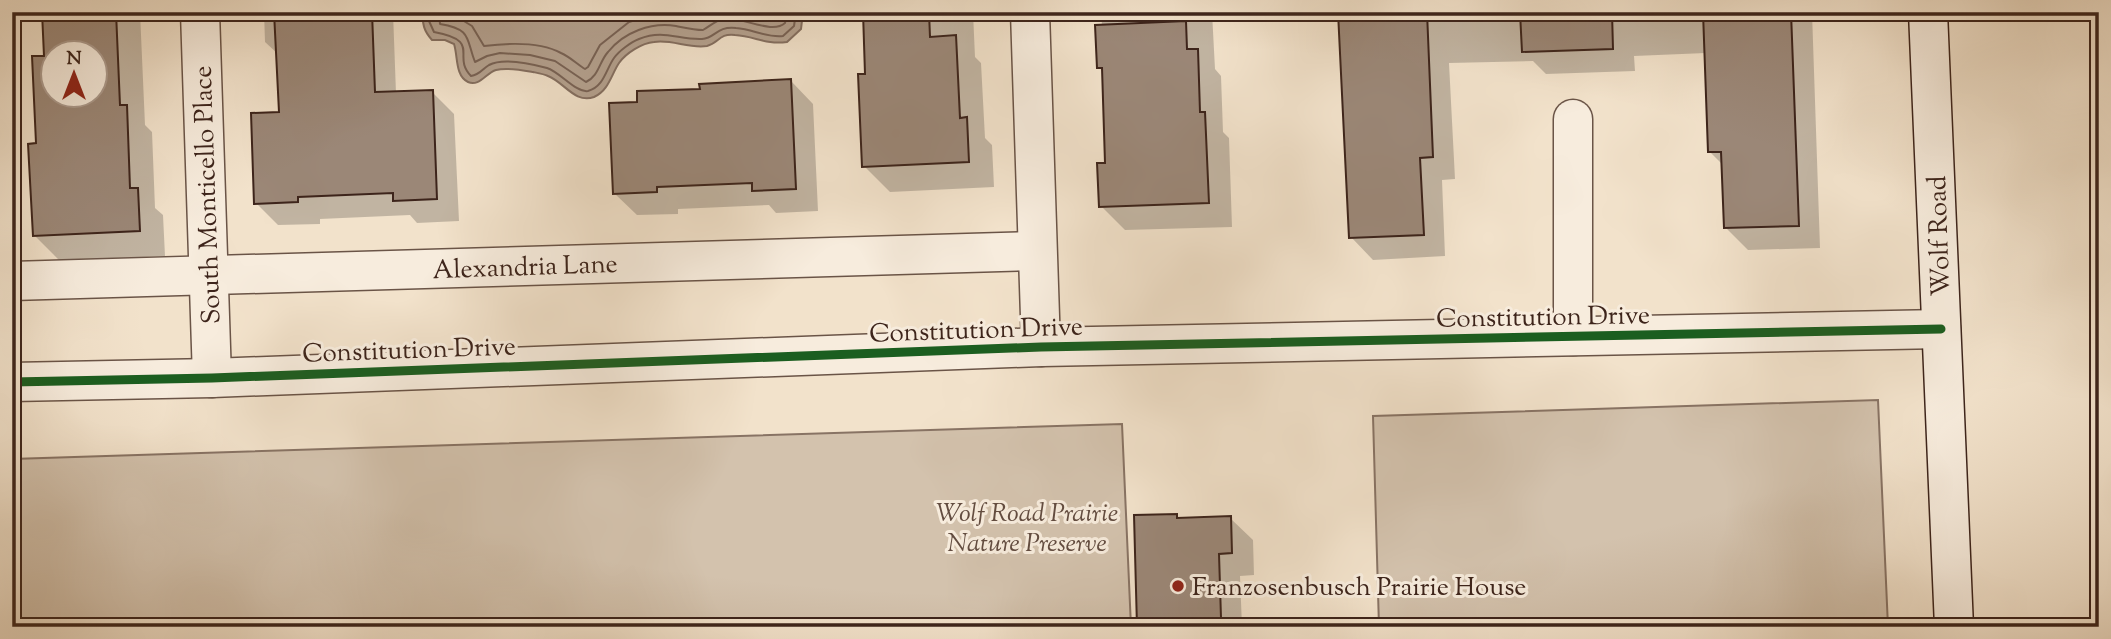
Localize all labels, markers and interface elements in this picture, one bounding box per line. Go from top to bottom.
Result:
north arrow [38,38,108,108]
text: N [66,46,82,73]
street label: South Monticello Place [185,65,231,325]
street label: Wolf Road [1920,175,1961,297]
street label: Alexandria Lane [432,247,618,290]
street label: Constitution Drive [1436,298,1650,339]
street label: Constitution Drive [869,309,1084,354]
street label: Constitution Drive [302,329,517,374]
park label: Wolf Road Prairie Nature Preserve [936,496,1118,563]
place label: Franzosenbusch Prairie House [1192,570,1527,607]
marker: Franzosenbusch Prairie House [1170,578,1186,594]

